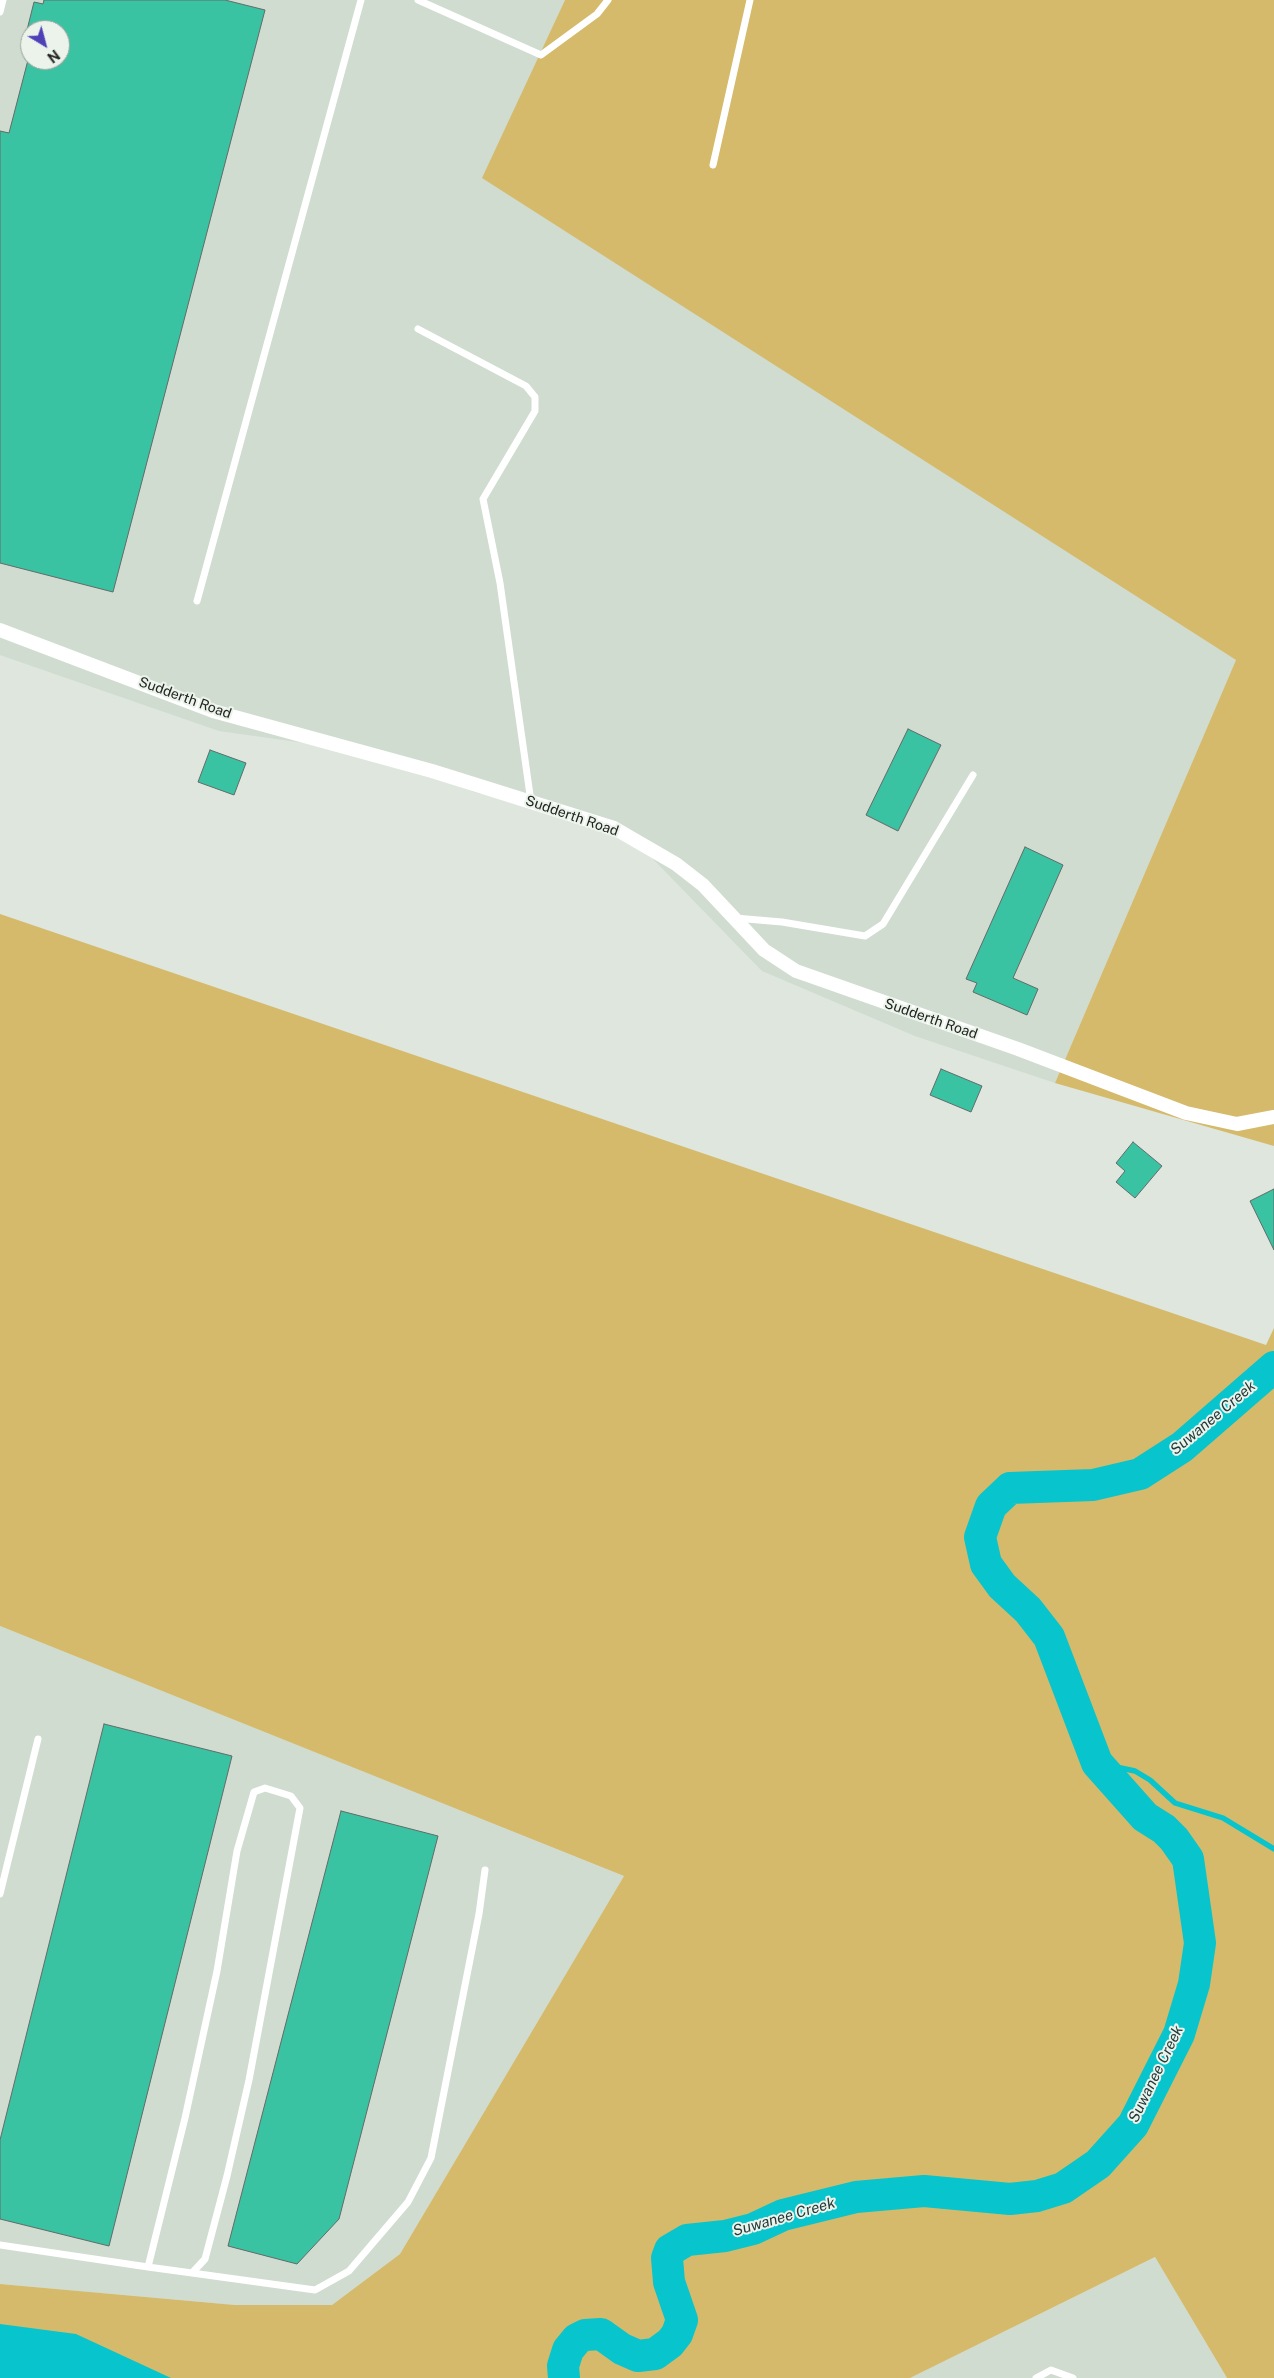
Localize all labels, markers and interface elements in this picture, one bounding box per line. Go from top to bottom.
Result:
north arrow [20,20,70,70]
text: N [44,46,63,66]
street label: Sudderth Road [136,673,234,723]
street label: Sudderth Road [523,792,621,840]
street label: Sudderth Road [882,995,980,1043]
water label: Suwanee Creek [1167,1377,1259,1459]
water label: Suwanee Creek [1125,2023,1187,2125]
water label: Suwanee Creek [731,2194,837,2240]

